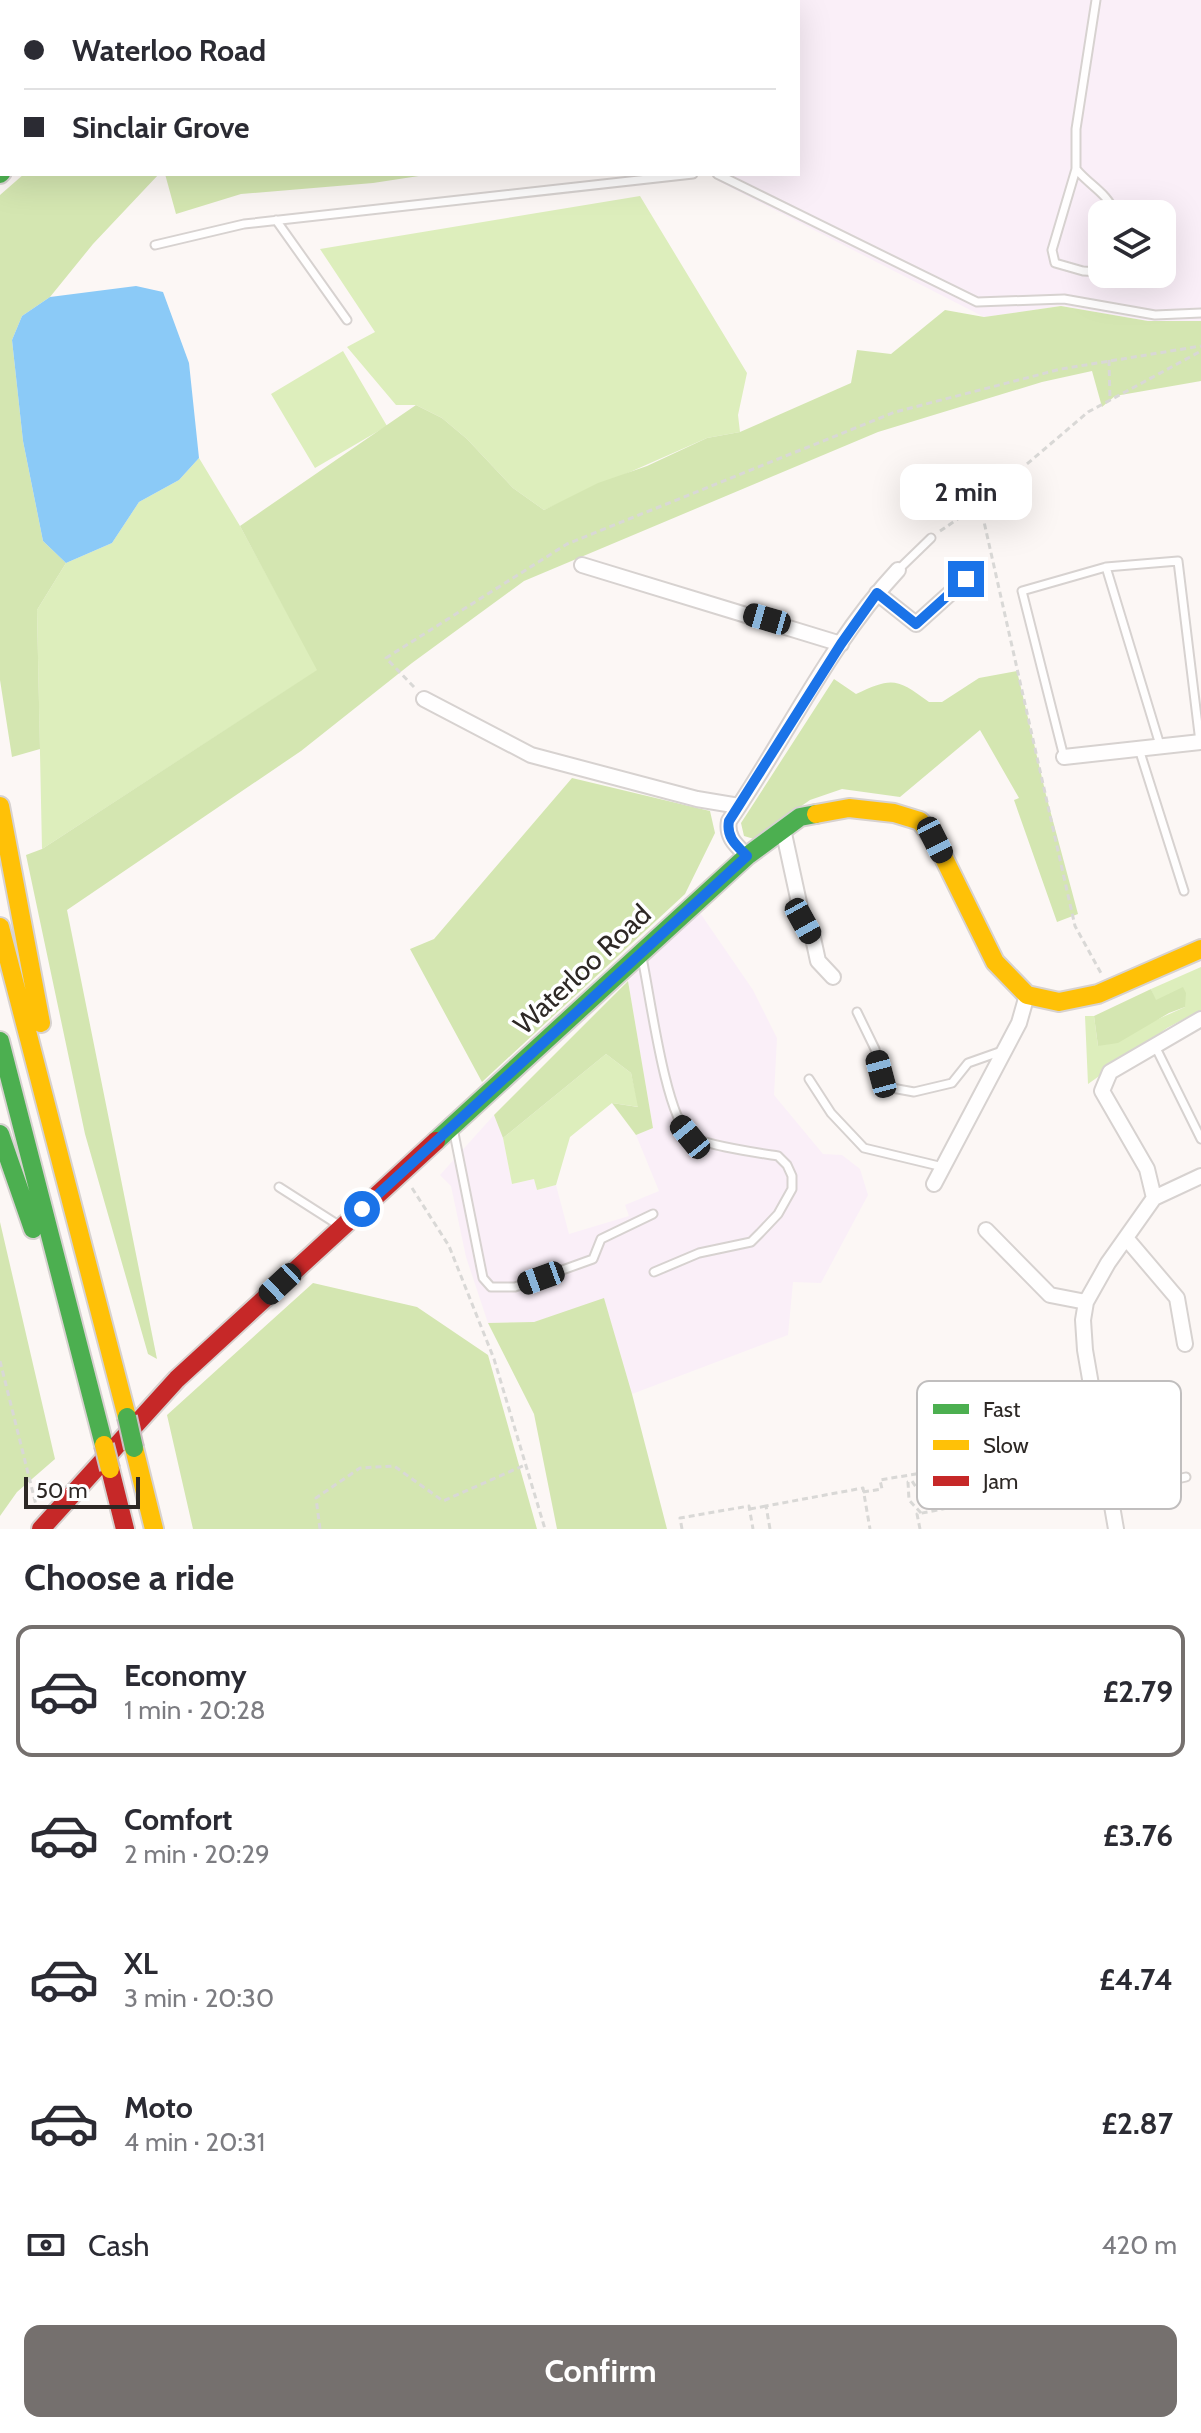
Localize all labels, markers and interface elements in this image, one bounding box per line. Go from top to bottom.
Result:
text: Waterloo Road [72,32,266,69]
text: Sinclair Grove [72,109,250,146]
map controls [1088,200,1176,288]
button: layers [1088,200,1176,288]
callout: 2 min [900,463,1032,519]
text: 2 min [935,476,997,508]
route end [948,561,984,597]
car [741,601,793,637]
car [913,813,957,867]
car [781,894,825,948]
street label: Waterloo Road [506,897,658,1041]
car [863,1048,899,1100]
car [666,1111,714,1163]
route start [344,1191,380,1227]
car [254,1259,306,1309]
car [514,1259,568,1297]
legend [917,1381,1181,1509]
text: Fast [983,1396,1021,1423]
text: Slow [983,1432,1029,1459]
text: Jam [982,1468,1018,1495]
scale bar [24,1473,140,1509]
text: 50 m [36,1477,88,1504]
text: Choose a ride [24,1555,234,1599]
icon: car [28,1655,100,1727]
text: Economy [124,1657,247,1694]
text: £2.79 [1103,1673,1173,1710]
text: 1 min · 20:28 [124,1694,266,1726]
icon: car [28,1799,100,1871]
text: Comfort [124,1801,232,1838]
text: £3.76 [1103,1817,1173,1854]
text: 2 min · 20:29 [124,1838,270,1870]
icon: car [28,1943,100,2015]
text: XL [124,1945,158,1982]
text: £4.74 [1099,1961,1173,1998]
text: 3 min · 20:30 [124,1982,274,2014]
icon: car [28,2087,100,2159]
text: Moto [124,2089,193,2126]
text: £2.87 [1101,2105,1173,2142]
text: 4 min · 20:31 [124,2126,265,2158]
icon: cash [24,2223,68,2267]
text: Cash [88,2227,150,2264]
text: 420 m [1102,2229,1177,2261]
button: Confirm [24,2325,1177,2417]

